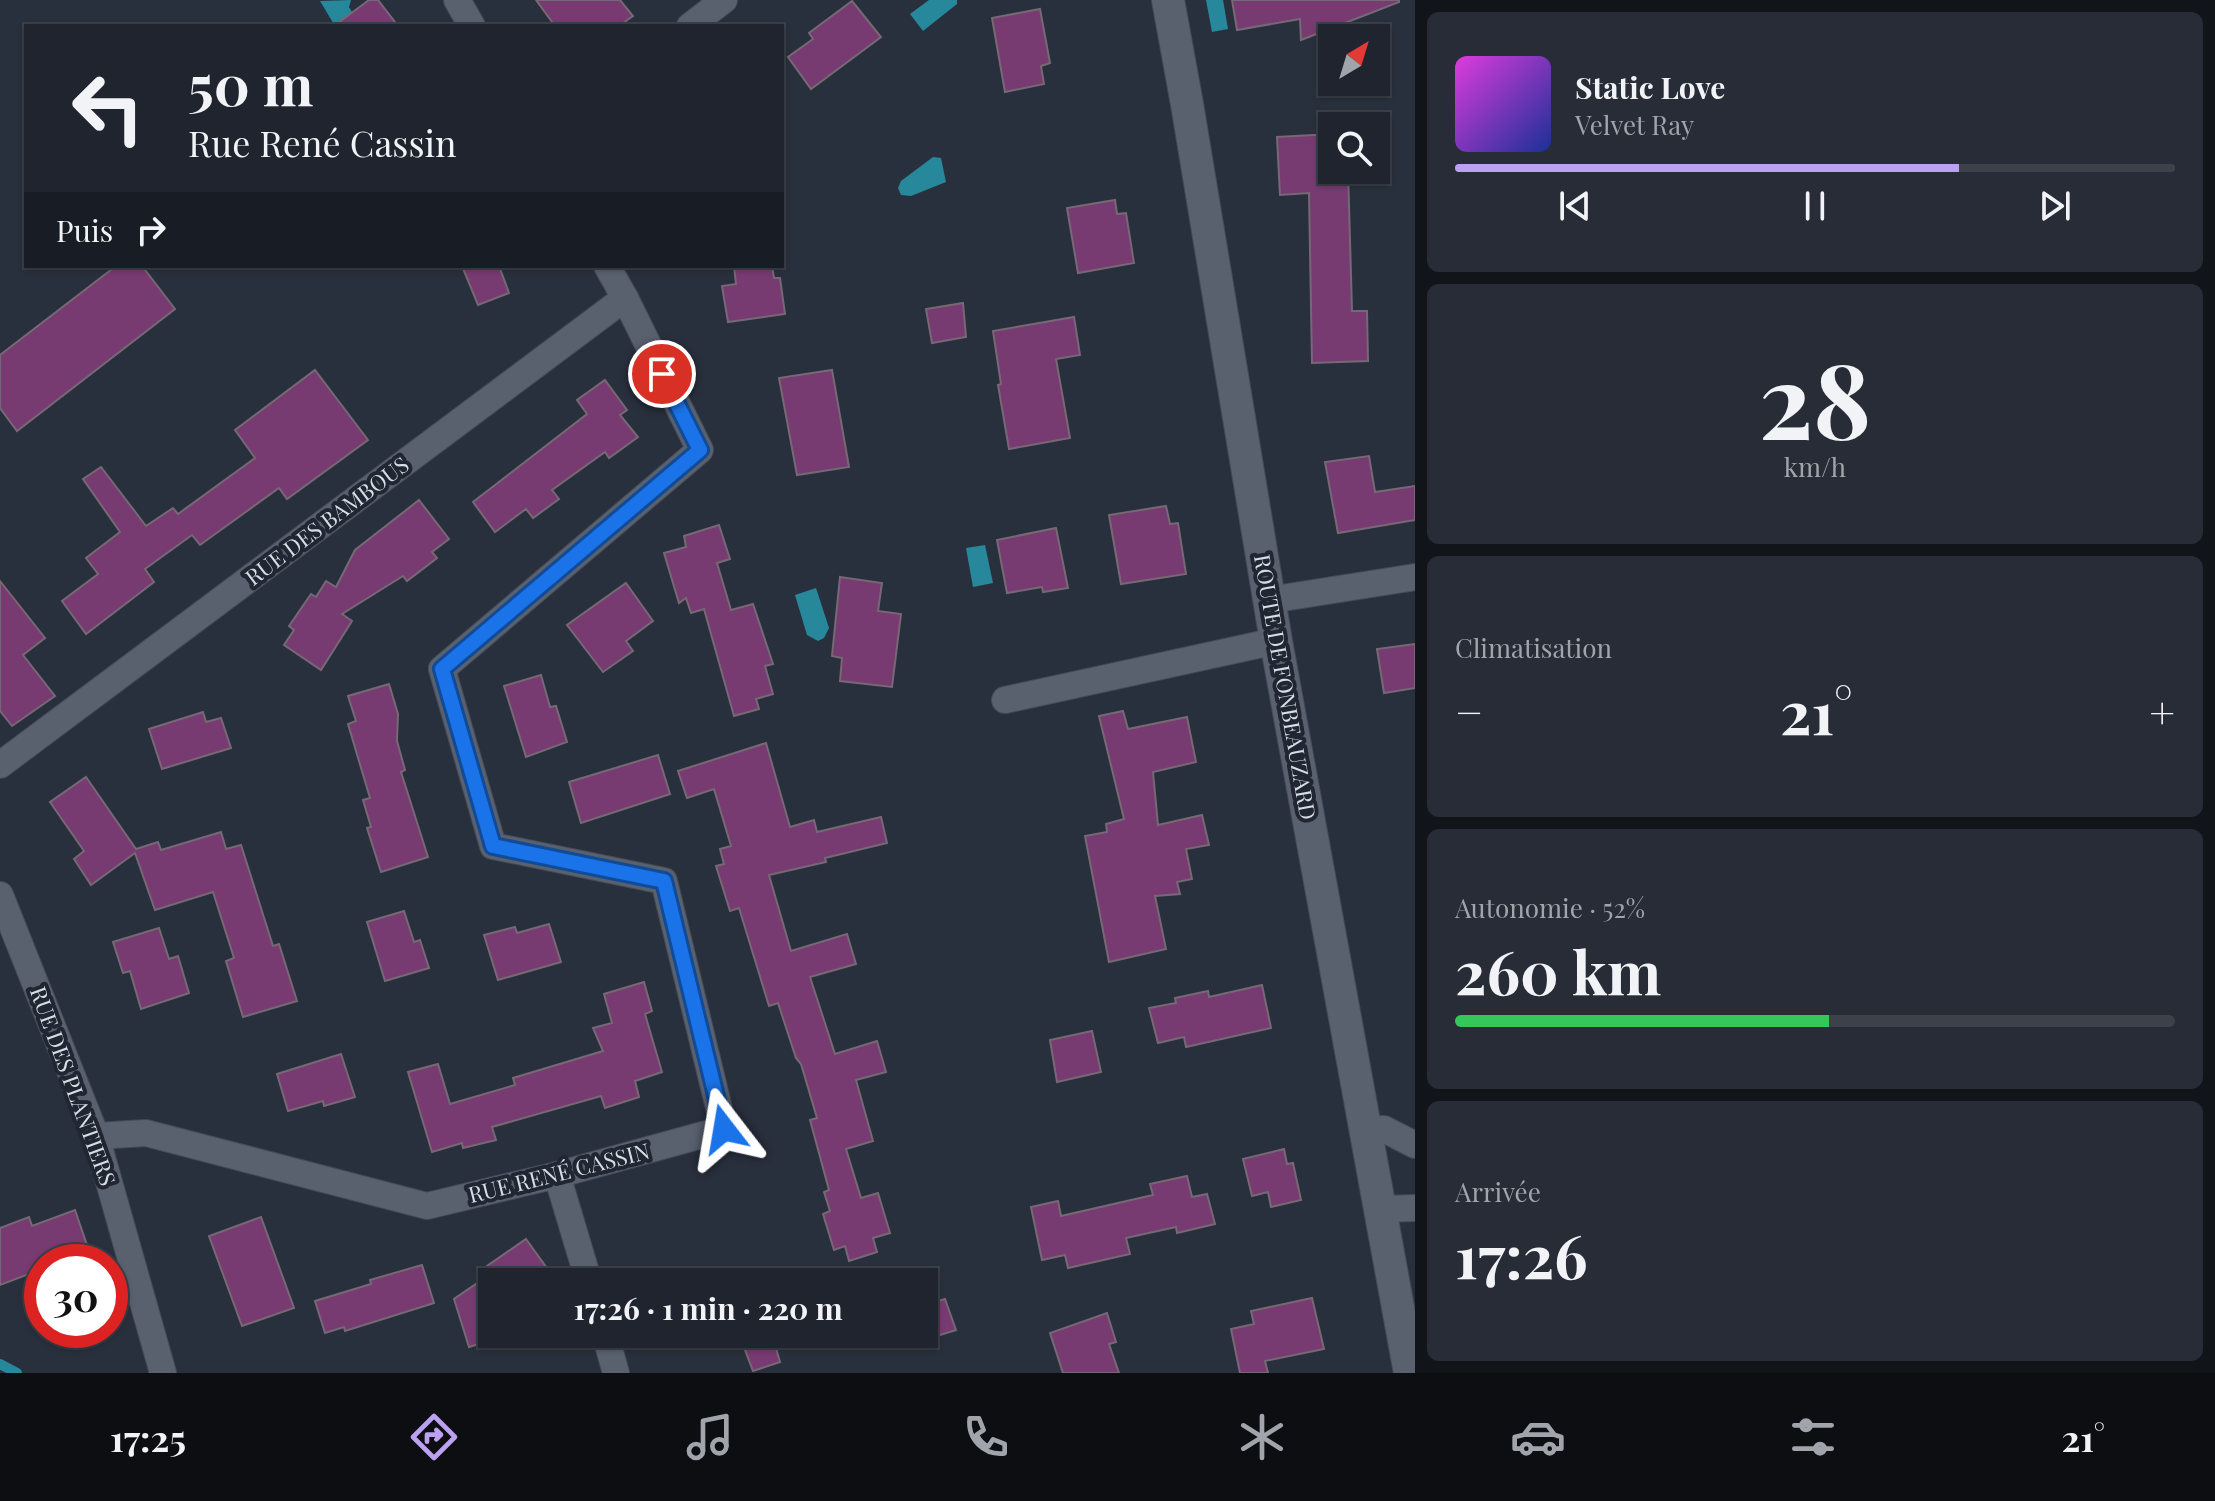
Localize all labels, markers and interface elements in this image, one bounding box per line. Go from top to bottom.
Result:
north arrow [1318,24,1390,96]
map controls [1318,24,1390,184]
text: 50 m [188,46,314,121]
icon: left [56,56,160,160]
text: Static Love [1575,67,1725,107]
text: Velvet Ray [1575,107,1694,142]
button: search [1318,112,1390,184]
text: Rue René Cassin [188,118,457,166]
icon: previous [1553,184,1597,228]
icon: pause [1793,184,1837,228]
icon: next [2033,184,2077,228]
icon: right [129,208,173,252]
text: Puis [56,210,113,250]
text: 28 [1759,327,1871,466]
pin [628,340,696,408]
icon: arrive [640,352,684,396]
street label: RUE DES BAMBOUS [239,449,414,592]
text: km/h [1784,449,1846,484]
street label: ROUTE DE FONBEAUZARD [1248,552,1324,822]
text: Climatisation [1455,630,1612,665]
text: 21° [1780,670,1853,750]
text: − [1455,681,1483,740]
text: + [2149,681,2175,740]
text: Autonomie · 52% [1455,890,1645,925]
text: 260 km [1455,930,1661,1010]
street label: RUE DES PLANTIERS [24,982,124,1189]
position arrow [682,1087,766,1171]
street label: RUE RENÉ CASSIN [465,1135,653,1209]
text: Arrivée [1455,1174,1541,1209]
text: 17:26 [1455,1214,1588,1294]
speed limit sign: 30 [24,1244,128,1348]
text: 17:26 · 1 min · 220 m [573,1288,843,1328]
icon: directions [406,1409,462,1465]
icon: music [682,1409,738,1465]
icon: phone [958,1409,1014,1465]
icon: climate [1234,1409,1290,1465]
icon: car [1510,1409,1566,1465]
icon: filters [1785,1409,1841,1465]
text: 17:25 [110,1413,186,1461]
text: 21° [2061,1413,2105,1461]

